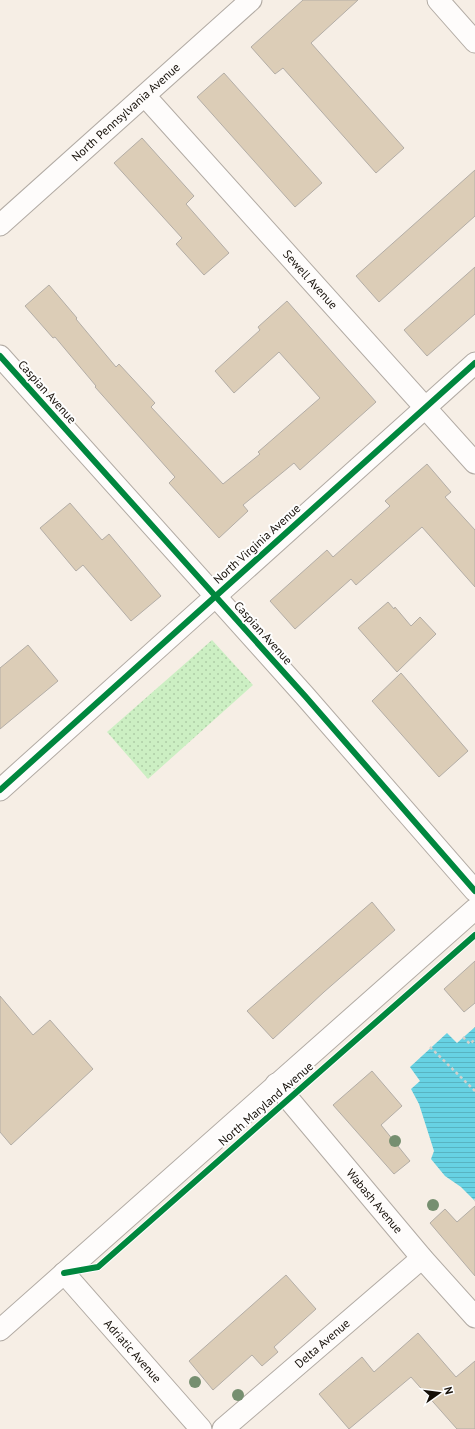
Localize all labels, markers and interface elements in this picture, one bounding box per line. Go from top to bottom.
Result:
street label: North Pennsylvania Avenue [68,59,183,164]
street label: Sewell Avenue [280,247,341,312]
street label: Caspian Avenue [15,357,80,426]
street label: North Virginia Avenue [210,501,303,587]
street label: Caspian Avenue [231,598,296,667]
street label: North Maryland Avenue [215,1058,316,1149]
street label: Wabash Avenue [343,1165,406,1236]
street label: Delta Avenue [291,1315,353,1371]
street label: Adriatic Avenue [101,1316,165,1386]
north arrow [419,1373,459,1413]
text: N [441,1385,456,1396]

